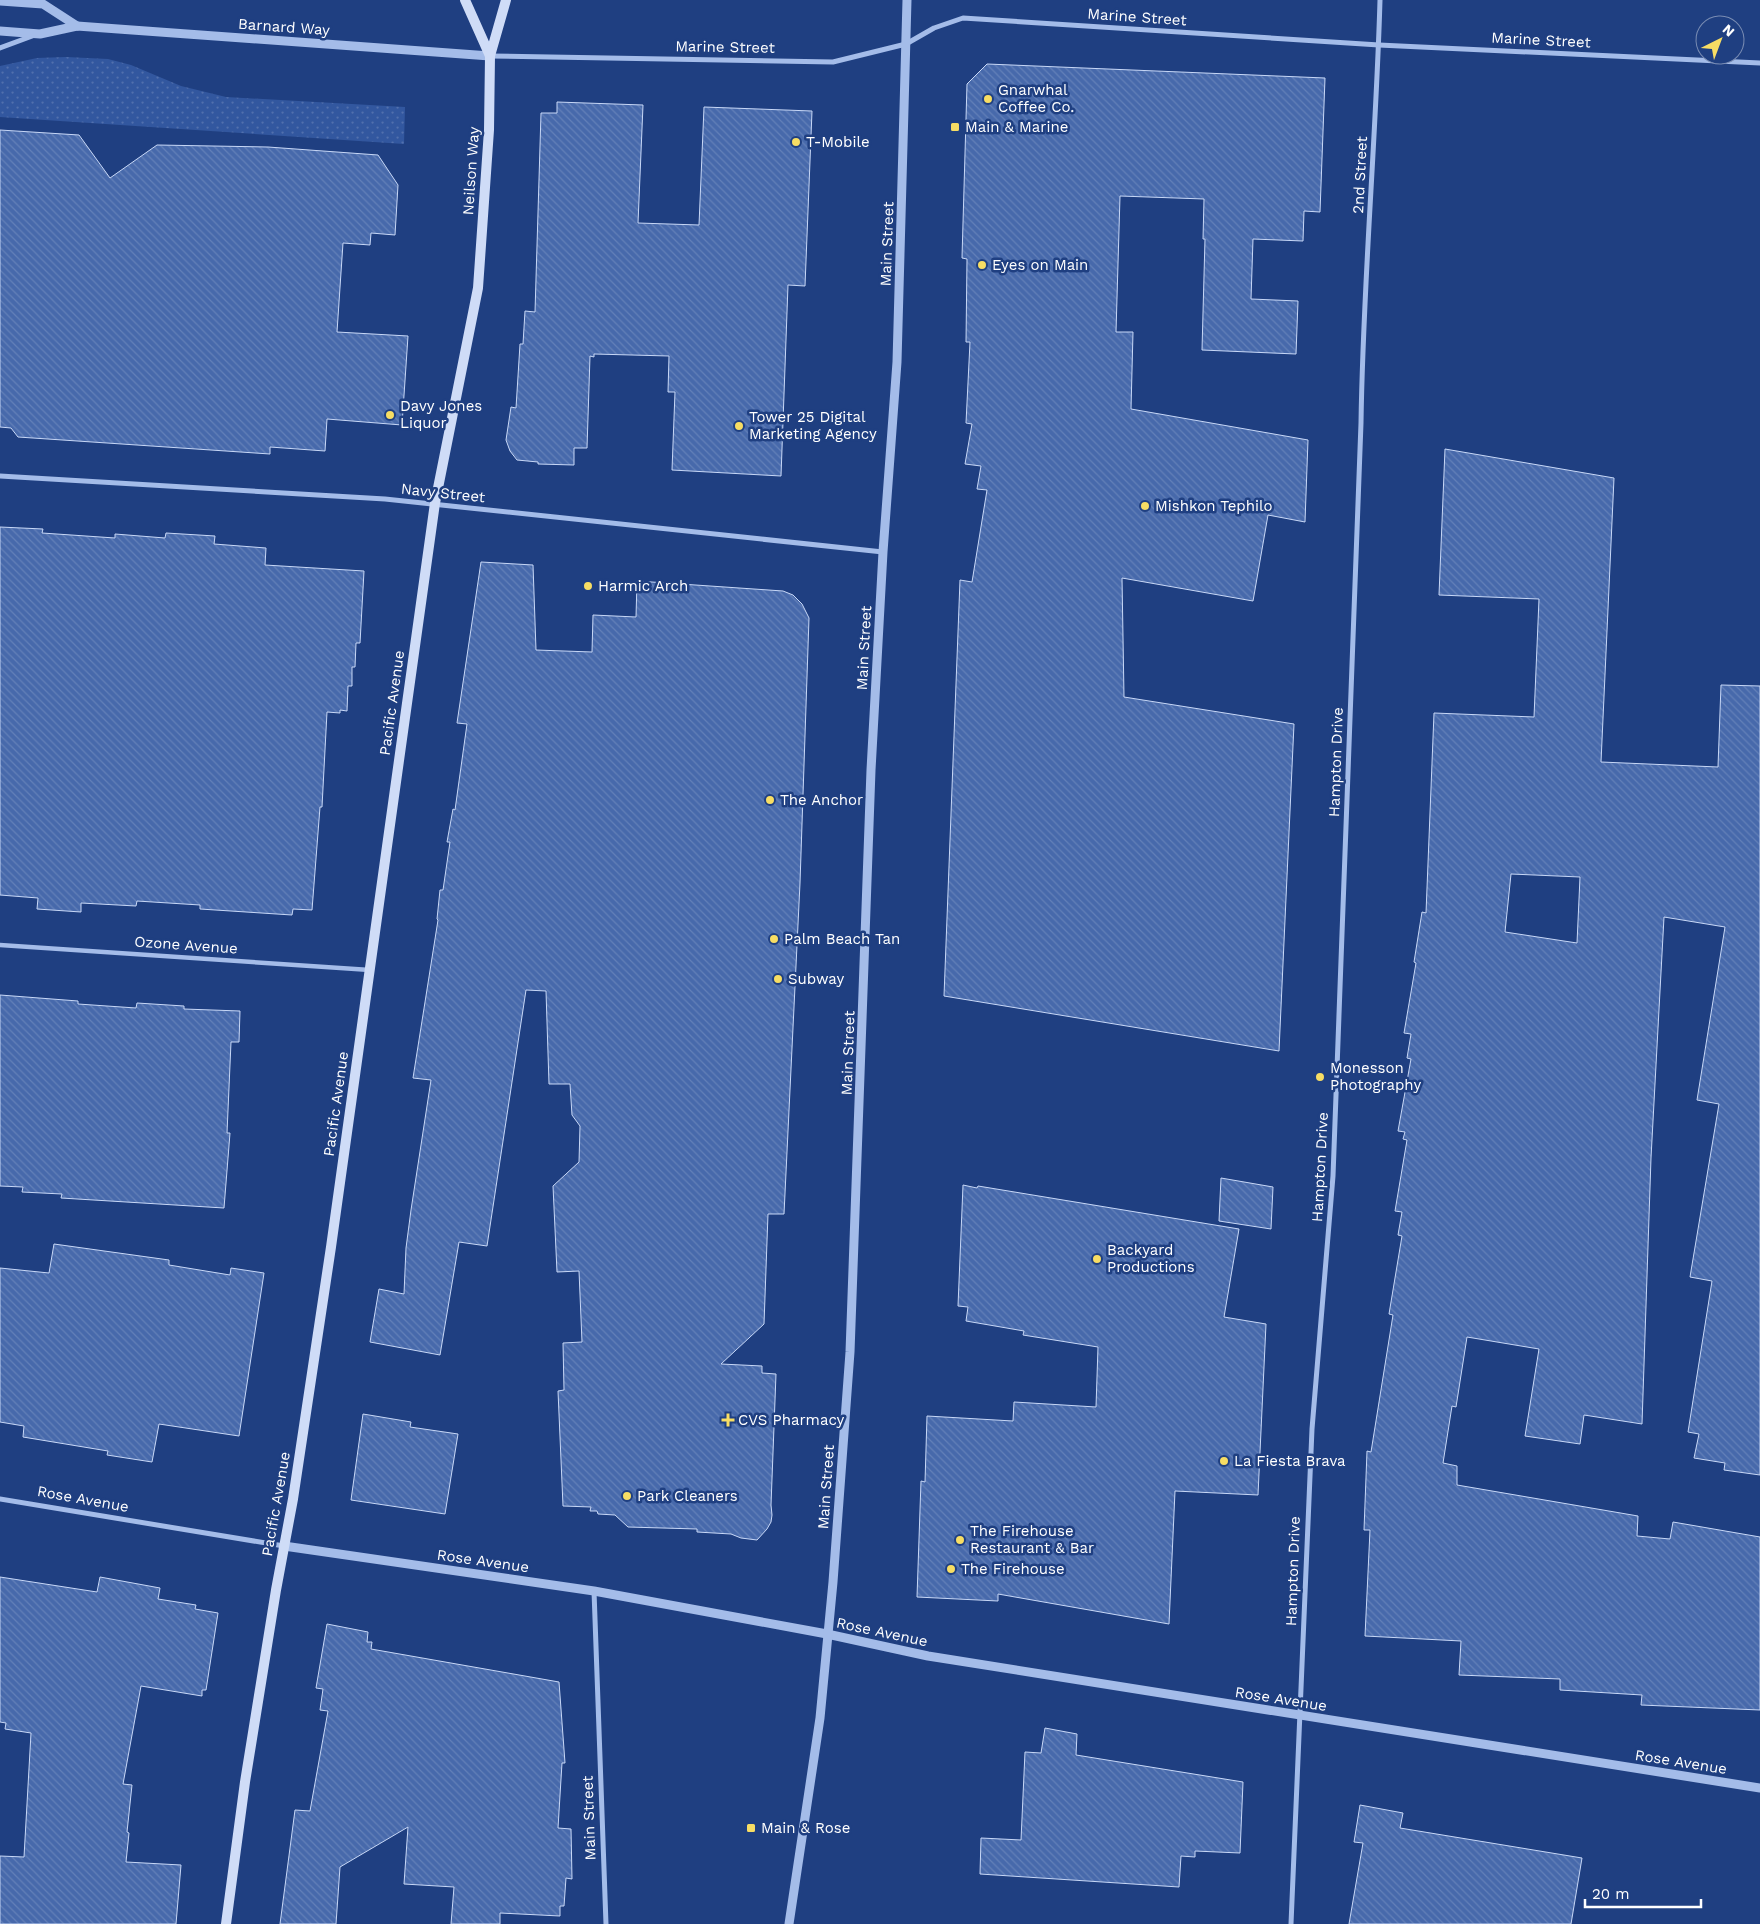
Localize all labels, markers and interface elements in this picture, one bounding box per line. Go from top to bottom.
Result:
street label: Marine Street [1087,5,1188,29]
street label: Barnard Way [238,15,331,39]
north arrow [1695,15,1745,65]
text: N [1719,21,1738,40]
street label: Marine Street [1491,28,1592,52]
street label: Marine Street [675,37,776,57]
place label: Gnarwhal Coffee Co. [998,81,1074,116]
marker: Gnarwhal Coffee Co. [982,93,994,105]
place label: Main & Marine [965,118,1068,136]
marker: Main & Marine [949,121,961,133]
street label: Neilson Way [459,126,483,216]
place label: T-Mobile [806,133,870,151]
street label: 2nd Street [1349,135,1371,214]
marker: T-Mobile [790,136,802,148]
street label: Main Street [877,201,897,287]
place label: Eyes on Main [992,256,1088,274]
marker: Eyes on Main [976,259,988,271]
place label: Davy Jones Liquor [400,397,482,432]
place label: Tower 25 Digital Marketing Agency [749,408,877,443]
marker: Davy Jones Liquor [384,409,396,421]
marker: Tower 25 Digital Marketing Agency [733,420,745,432]
street label: Navy Street [400,480,487,506]
place label: Mishkon Tephilo [1155,497,1273,515]
marker: Mishkon Tephilo [1139,500,1151,512]
place label: Harmic Arch [598,577,688,595]
marker: Harmic Arch [582,580,594,592]
street label: Main Street [853,605,875,691]
street label: Pacific Avenue [376,649,408,757]
street label: Hampton Drive [1325,707,1347,817]
place label: The Anchor [780,791,863,809]
marker: The Anchor [764,794,776,806]
place label: Palm Beach Tan [784,930,900,948]
street label: Ozone Avenue [134,932,238,958]
marker: Palm Beach Tan [768,933,780,945]
place label: Subway [788,970,844,988]
marker: Subway [772,973,784,985]
street label: Main Street [838,1010,858,1096]
street label: Pacific Avenue [320,1050,352,1158]
place label: Monesson Photography [1330,1059,1421,1094]
marker: Monesson Photography [1314,1071,1326,1083]
street label: Hampton Drive [1308,1112,1332,1222]
place label: Backyard Productions [1107,1241,1195,1276]
marker: Backyard Productions [1091,1253,1103,1265]
place label: CVS Pharmacy [738,1411,844,1429]
marker: CVS Pharmacy [722,1414,734,1426]
street label: Main Street [814,1443,838,1530]
street label: Pacific Avenue [258,1450,294,1558]
place label: La Fiesta Brava [1234,1452,1346,1470]
marker: La Fiesta Brava [1218,1455,1230,1467]
street label: Rose Avenue [36,1482,130,1516]
place label: Park Cleaners [637,1487,738,1505]
marker: Park Cleaners [621,1490,633,1502]
street label: Hampton Drive [1282,1516,1304,1626]
place label: The Firehouse Restaurant & Bar [970,1522,1094,1557]
marker: The Firehouse Restaurant & Bar [954,1534,966,1546]
street label: Rose Avenue [436,1546,530,1576]
place label: The Firehouse [961,1560,1065,1578]
marker: The Firehouse [945,1563,957,1575]
street label: Rose Avenue [835,1614,929,1650]
street label: Rose Avenue [1234,1683,1328,1715]
street label: Rose Avenue [1634,1746,1728,1778]
street label: Main Street [579,1775,599,1861]
place label: Main & Rose [761,1819,850,1837]
marker: Main & Rose [745,1822,757,1834]
scale bar [1585,1876,1701,1908]
text: 20 m [1592,1885,1630,1903]

